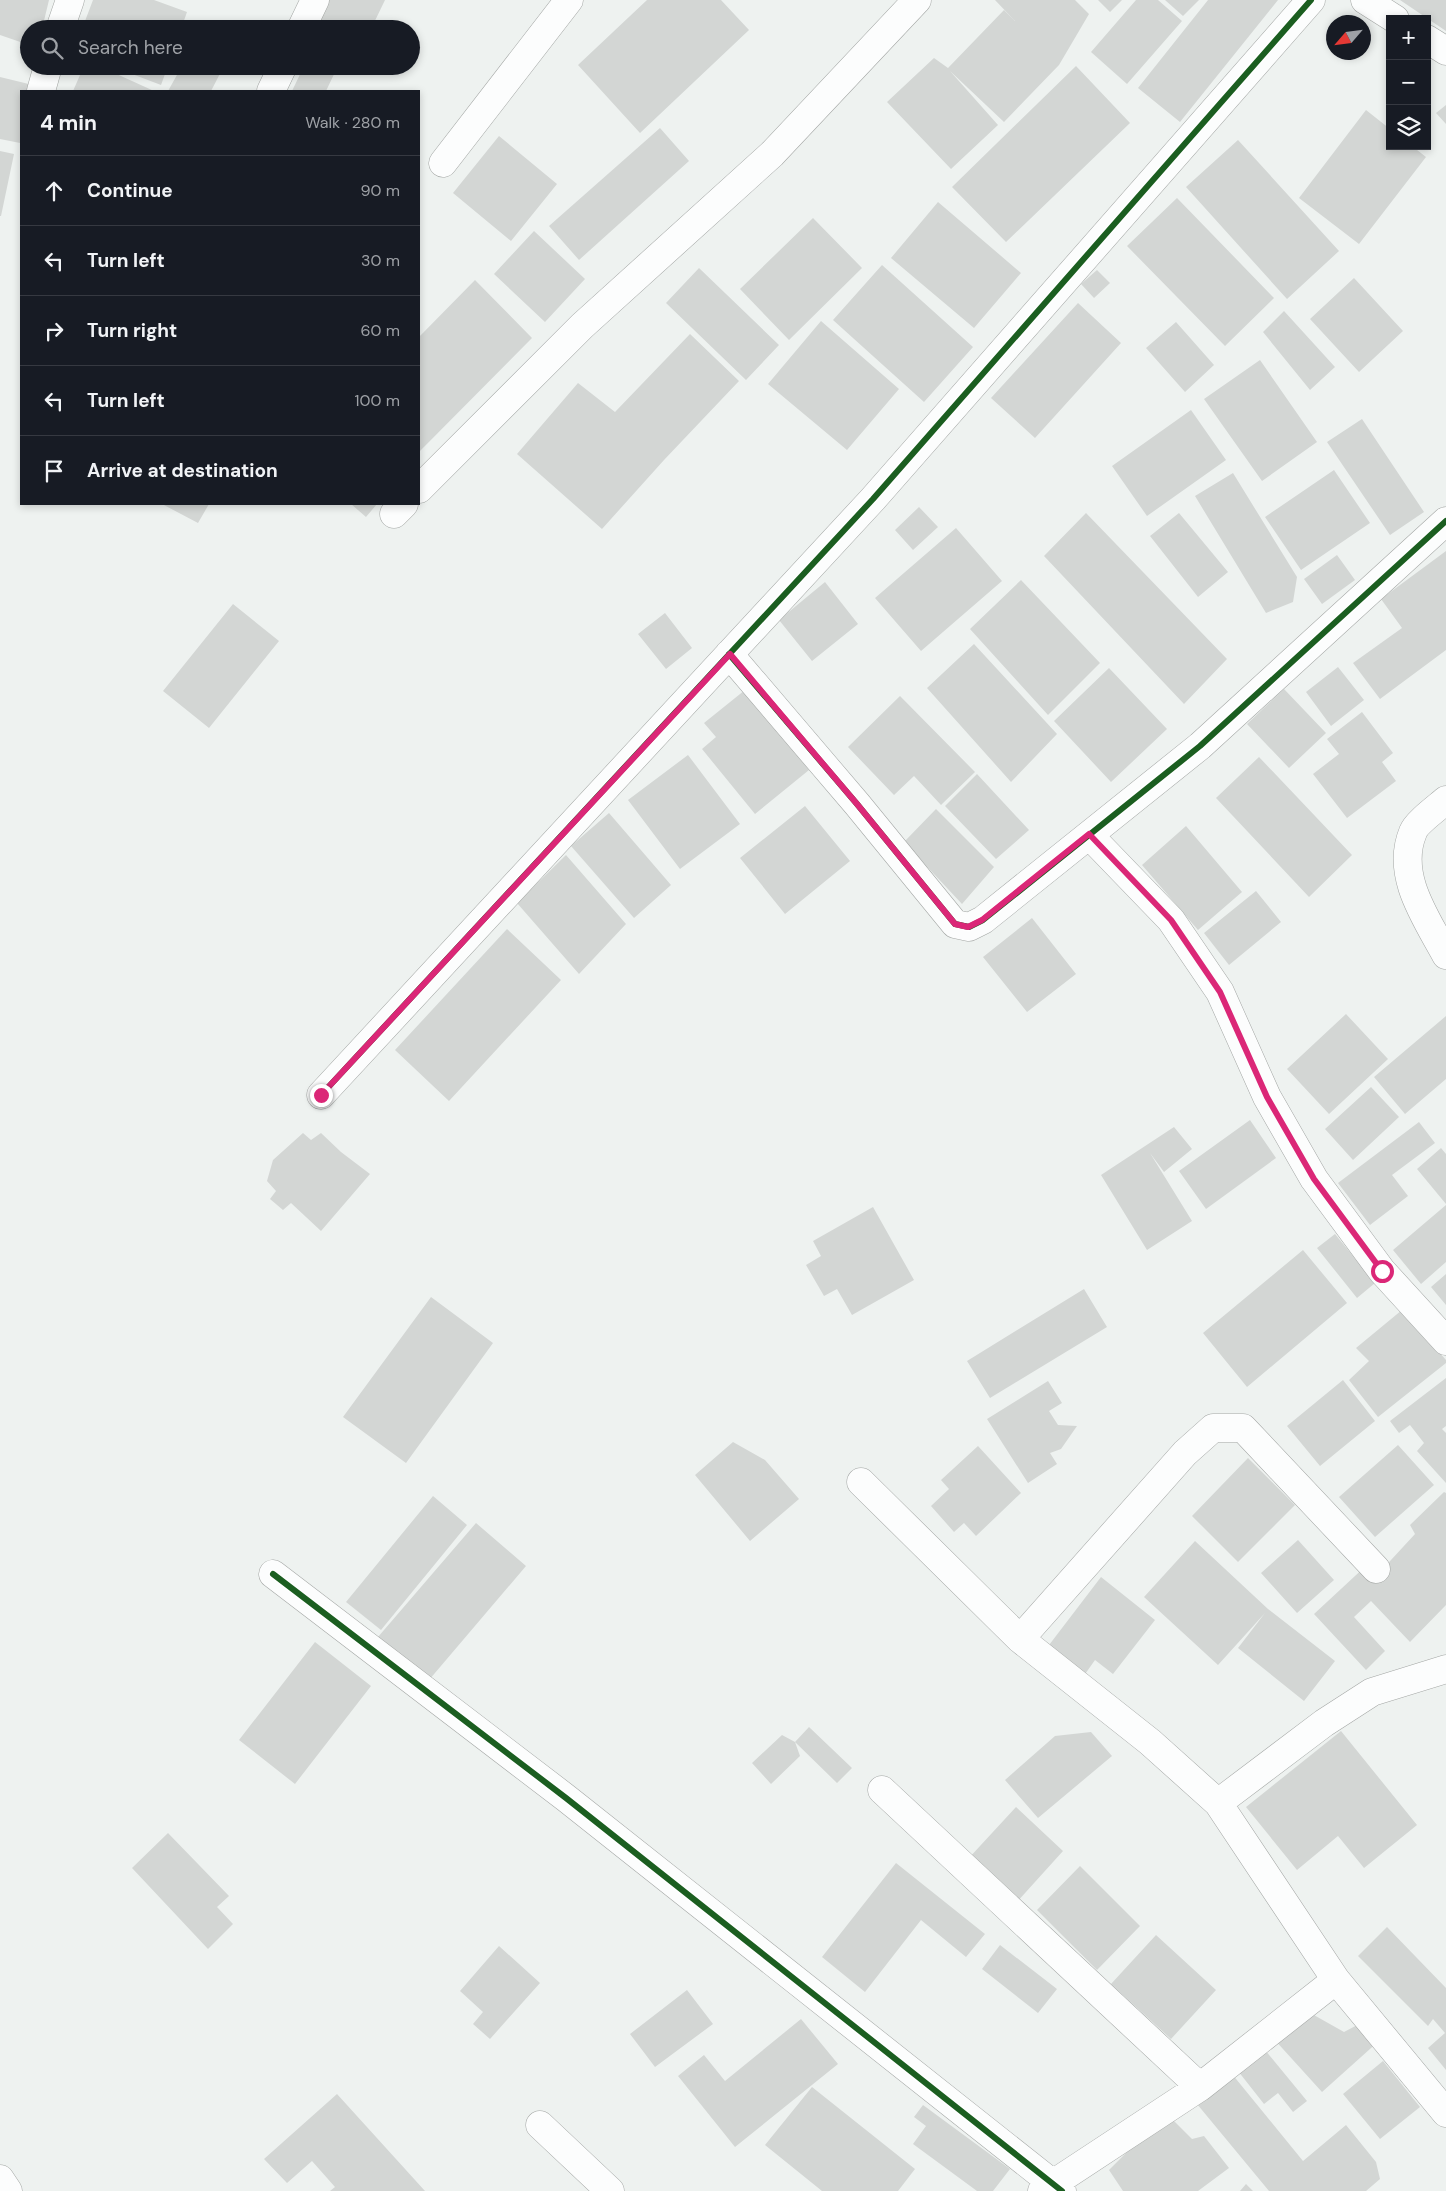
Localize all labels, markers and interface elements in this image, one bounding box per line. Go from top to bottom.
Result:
north arrow [1326,15,1371,60]
map controls [1386,15,1431,150]
button: + [1386,15,1431,60]
search box [20,20,420,75]
icon: search [38,34,66,62]
text: Search here [78,35,183,60]
button: − [1386,60,1431,105]
button: layers [1386,105,1431,150]
text: 4 min [40,109,97,137]
text: Walk · 280 m [305,112,400,133]
icon: ahead [40,177,68,205]
text: Continue [87,178,173,203]
text: 90 m [360,180,400,201]
icon: left [40,247,68,275]
text: Turn left [87,248,165,273]
text: 30 m [361,250,400,271]
icon: right [40,317,68,345]
text: Turn right [87,318,177,343]
text: 60 m [360,320,400,341]
icon: left [40,387,68,415]
text: Turn left [87,388,165,413]
text: 100 m [355,390,400,411]
icon: arrive [40,457,68,485]
text: Arrive at destination [87,458,278,483]
route end [310,1084,333,1107]
route start [1371,1260,1394,1283]

